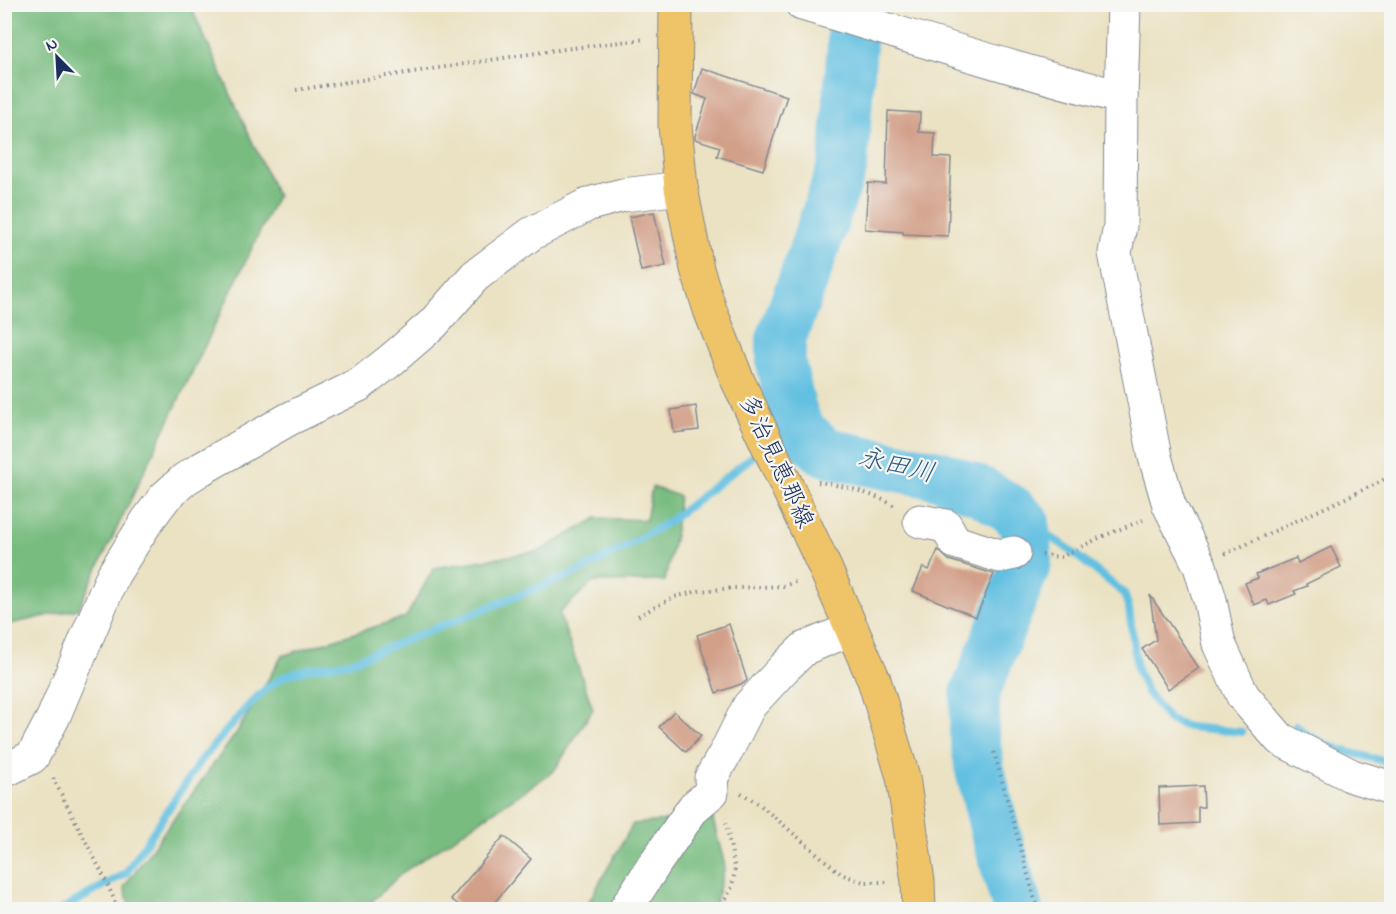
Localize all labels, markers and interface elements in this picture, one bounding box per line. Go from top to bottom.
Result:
north arrow [27,27,87,87]
text: N [42,32,62,58]
street label: 多治見恵那線 [729,389,821,535]
water label: 永田川 [854,440,938,494]

